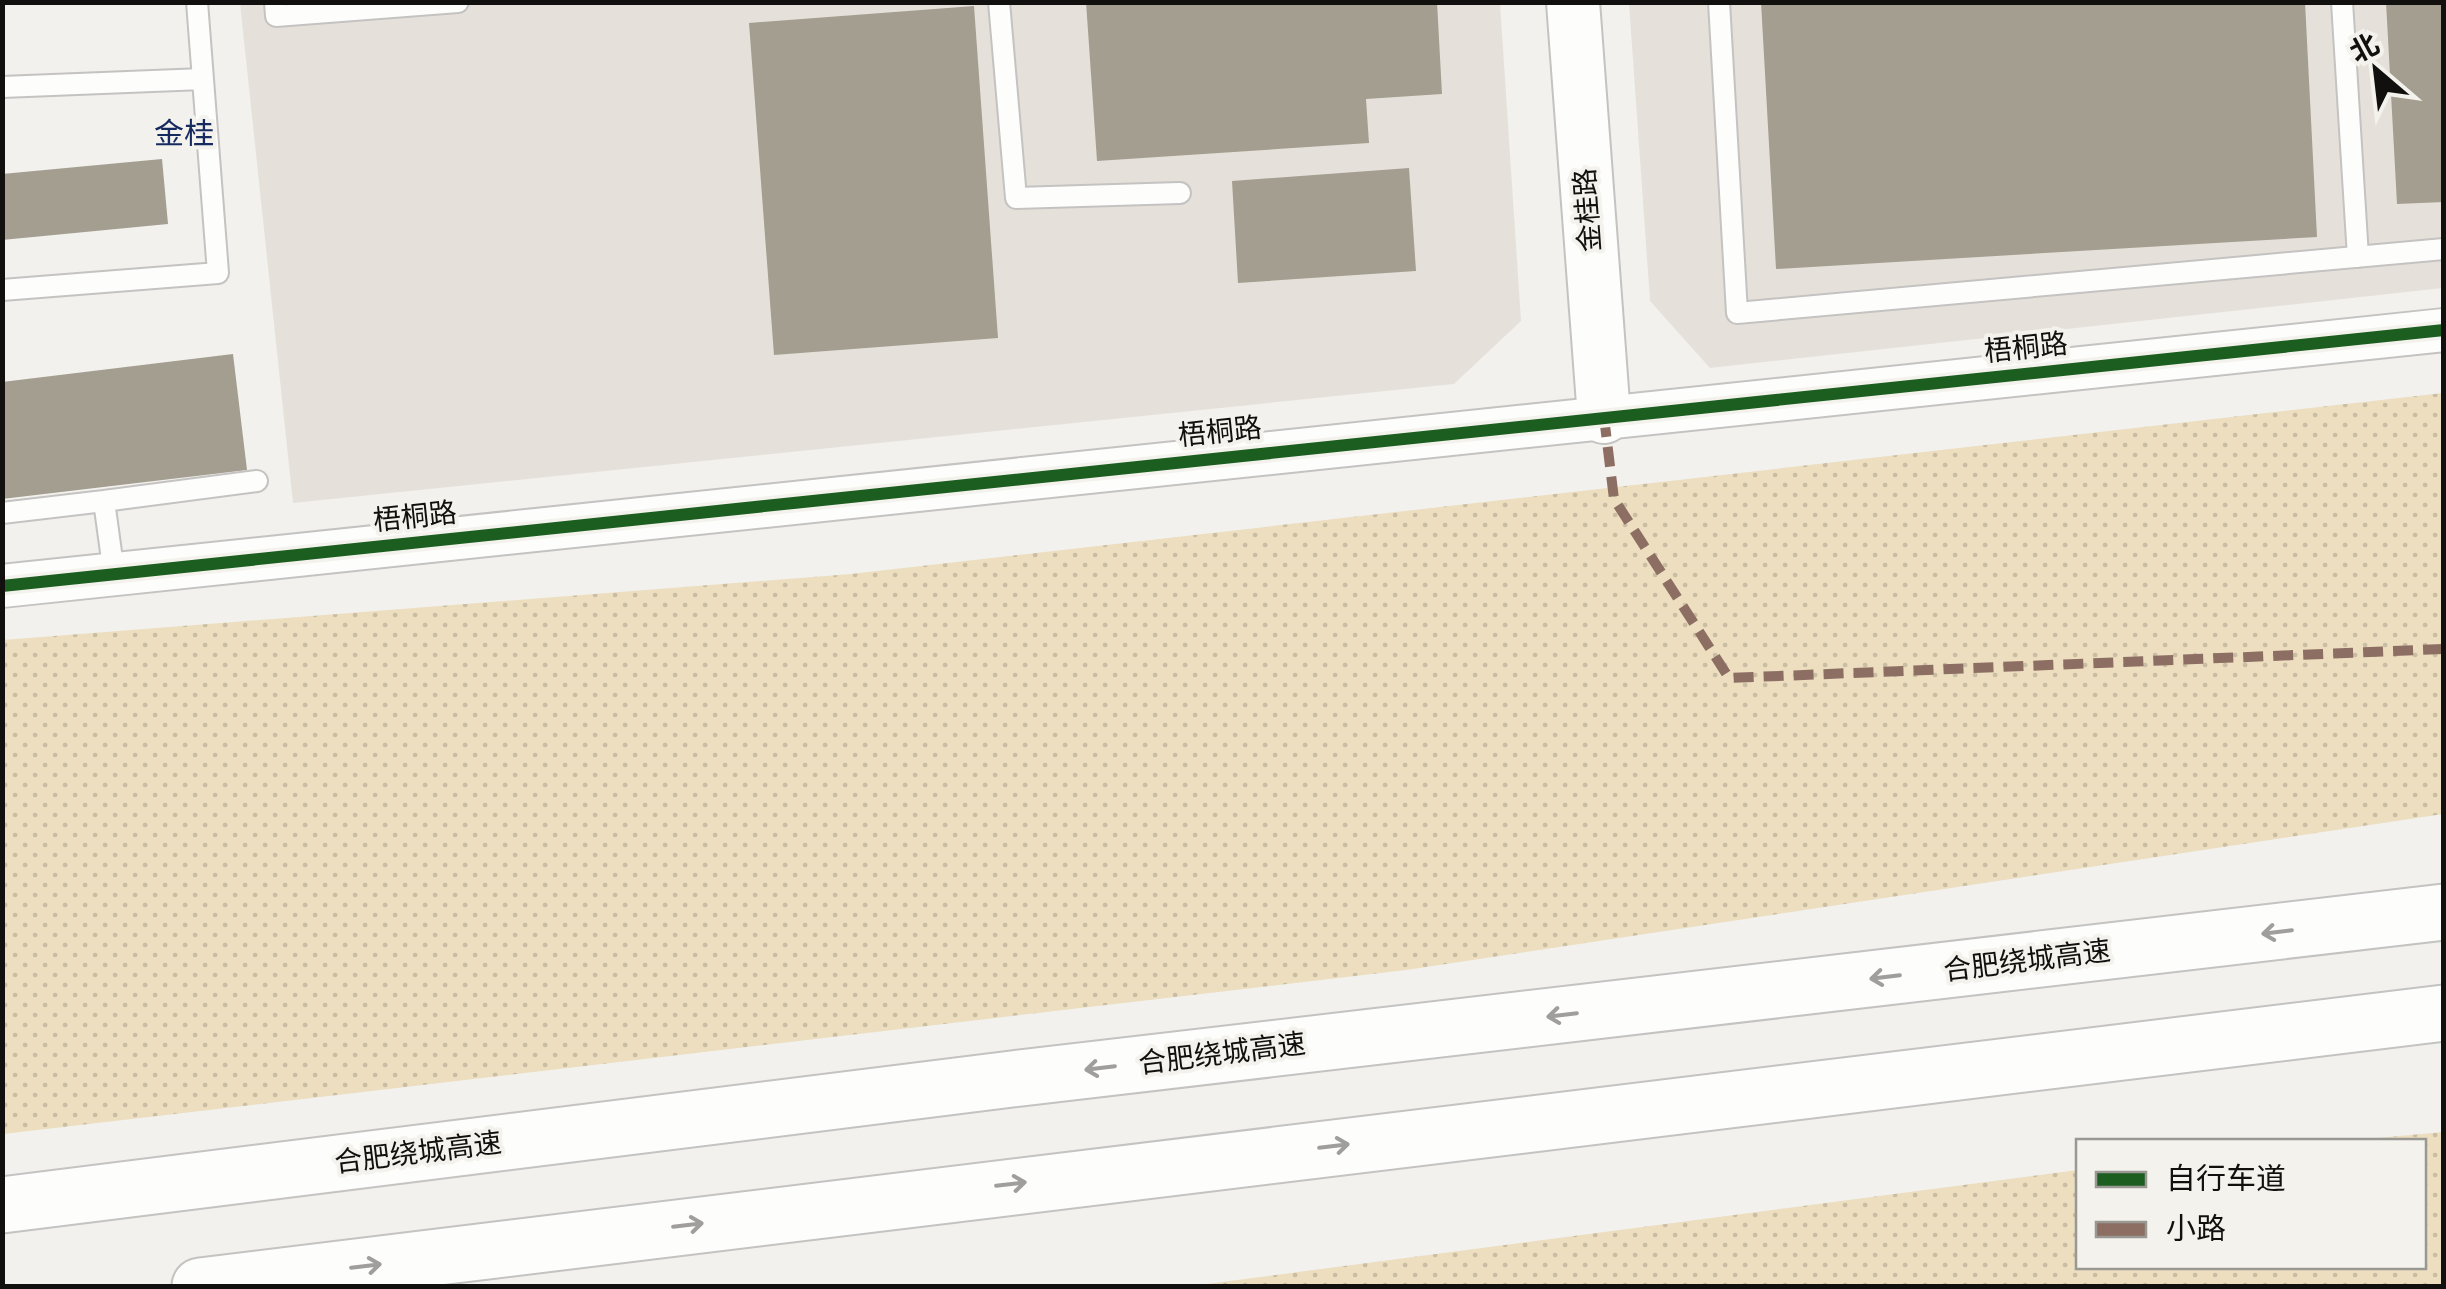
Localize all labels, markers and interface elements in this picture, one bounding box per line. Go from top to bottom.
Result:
north arrow [2326,20,2426,120]
text: 北 [2343,25,2386,73]
district label: 金桂 [154,113,214,156]
street label: 金桂路 [1565,167,1611,253]
street label: 梧桐路 [1982,324,2070,372]
street label: 梧桐路 [1176,408,1264,456]
street label: 梧桐路 [371,493,459,541]
one-way arrow [2261,923,2294,942]
street label: 合肥绕城高速 [1941,931,2113,991]
one-way arrow [1869,968,1901,987]
one-way arrow [1546,1006,1579,1025]
street label: 合肥绕城高速 [1136,1024,1308,1084]
one-way arrow [1084,1059,1117,1078]
street label: 合肥绕城高速 [332,1123,504,1183]
one-way arrow [1317,1136,1349,1155]
legend [2076,1139,2426,1269]
text: 自行车道 [2166,1158,2286,1201]
one-way arrow [994,1174,1027,1193]
text: 小路 [2166,1208,2226,1251]
one-way arrow [672,1215,704,1234]
one-way arrow [349,1256,382,1274]

